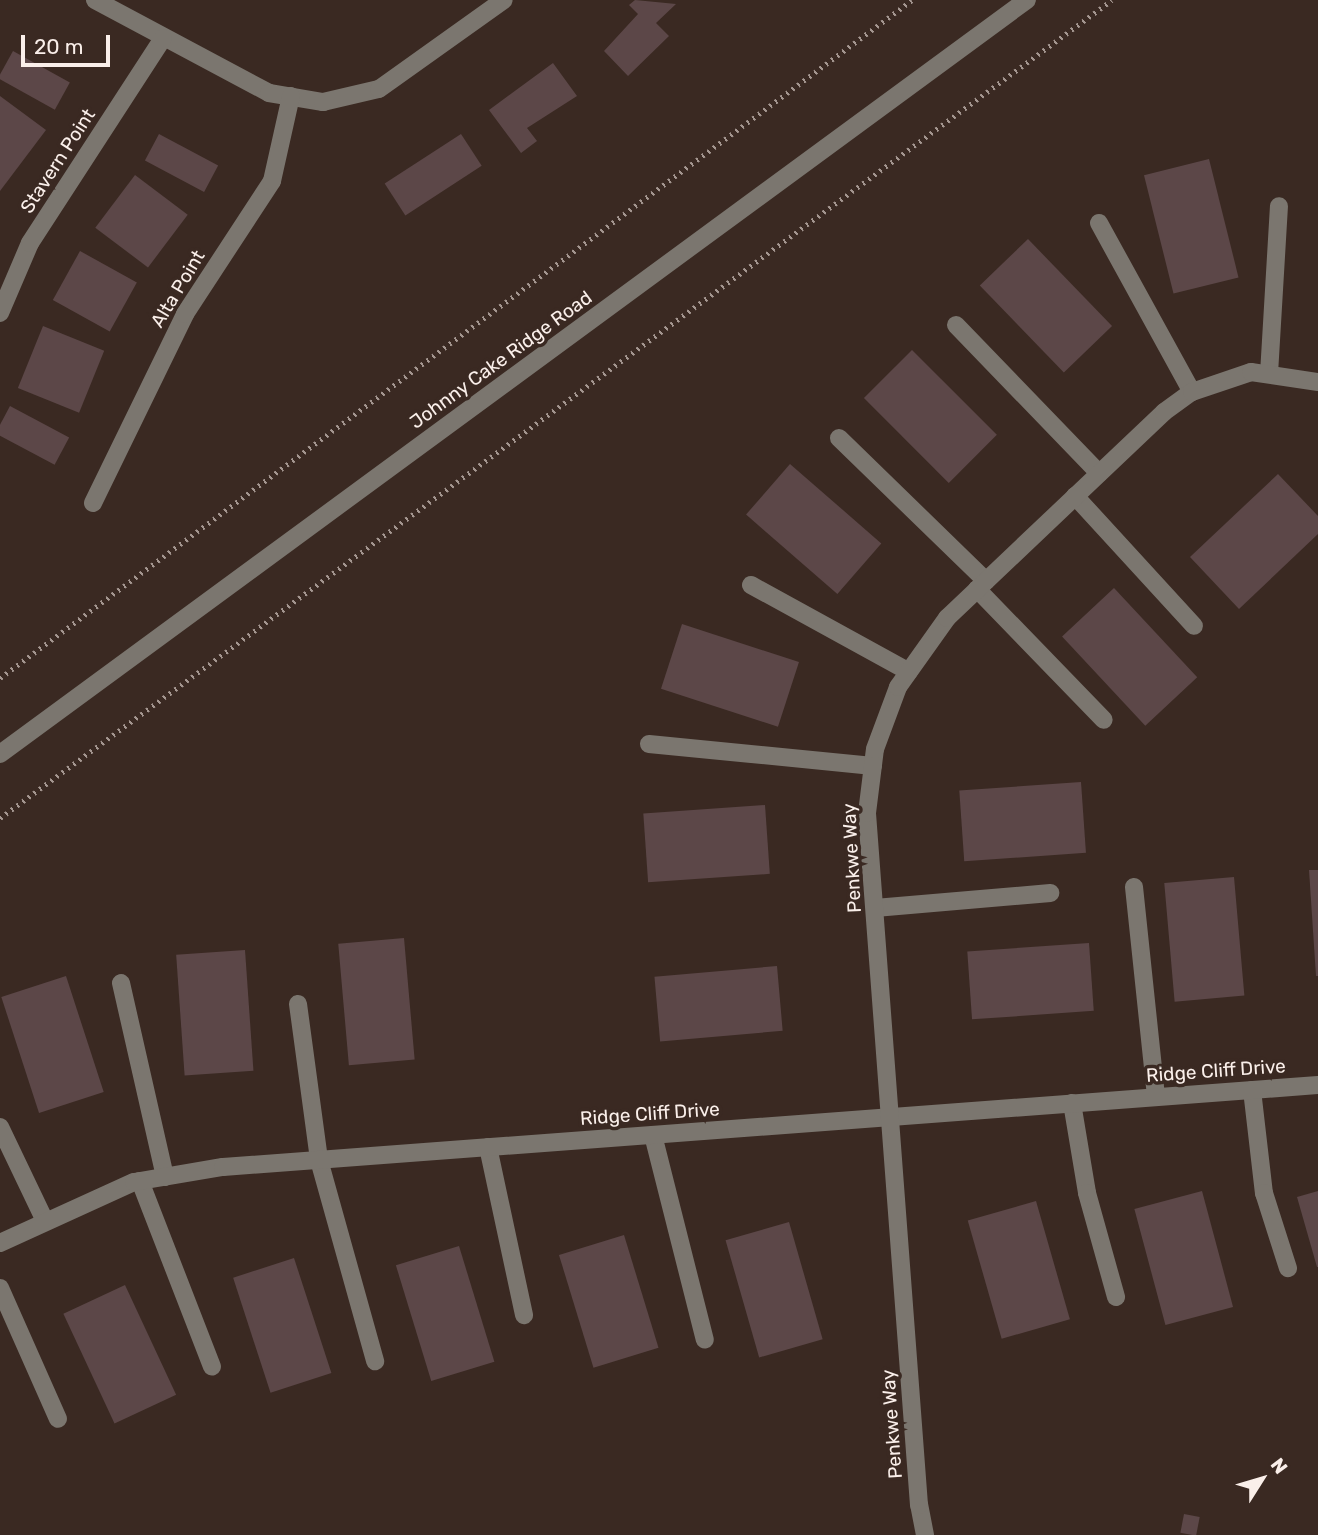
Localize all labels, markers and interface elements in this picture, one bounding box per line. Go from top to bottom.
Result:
scale bar [24,21,114,65]
text: 20 m [34,34,83,59]
street label: Stavern Point [16,104,100,218]
street label: Alta Point [146,246,210,332]
street label: Johnny Cake Ridge Road [405,286,597,434]
street label: Penkwe Way [838,803,866,913]
street label: Ridge Cliff Drive [1145,1055,1287,1087]
street label: Ridge Cliff Drive [579,1098,721,1130]
street label: Penkwe Way [877,1368,907,1480]
north arrow [1227,1444,1297,1514]
text: N [1266,1454,1292,1478]

